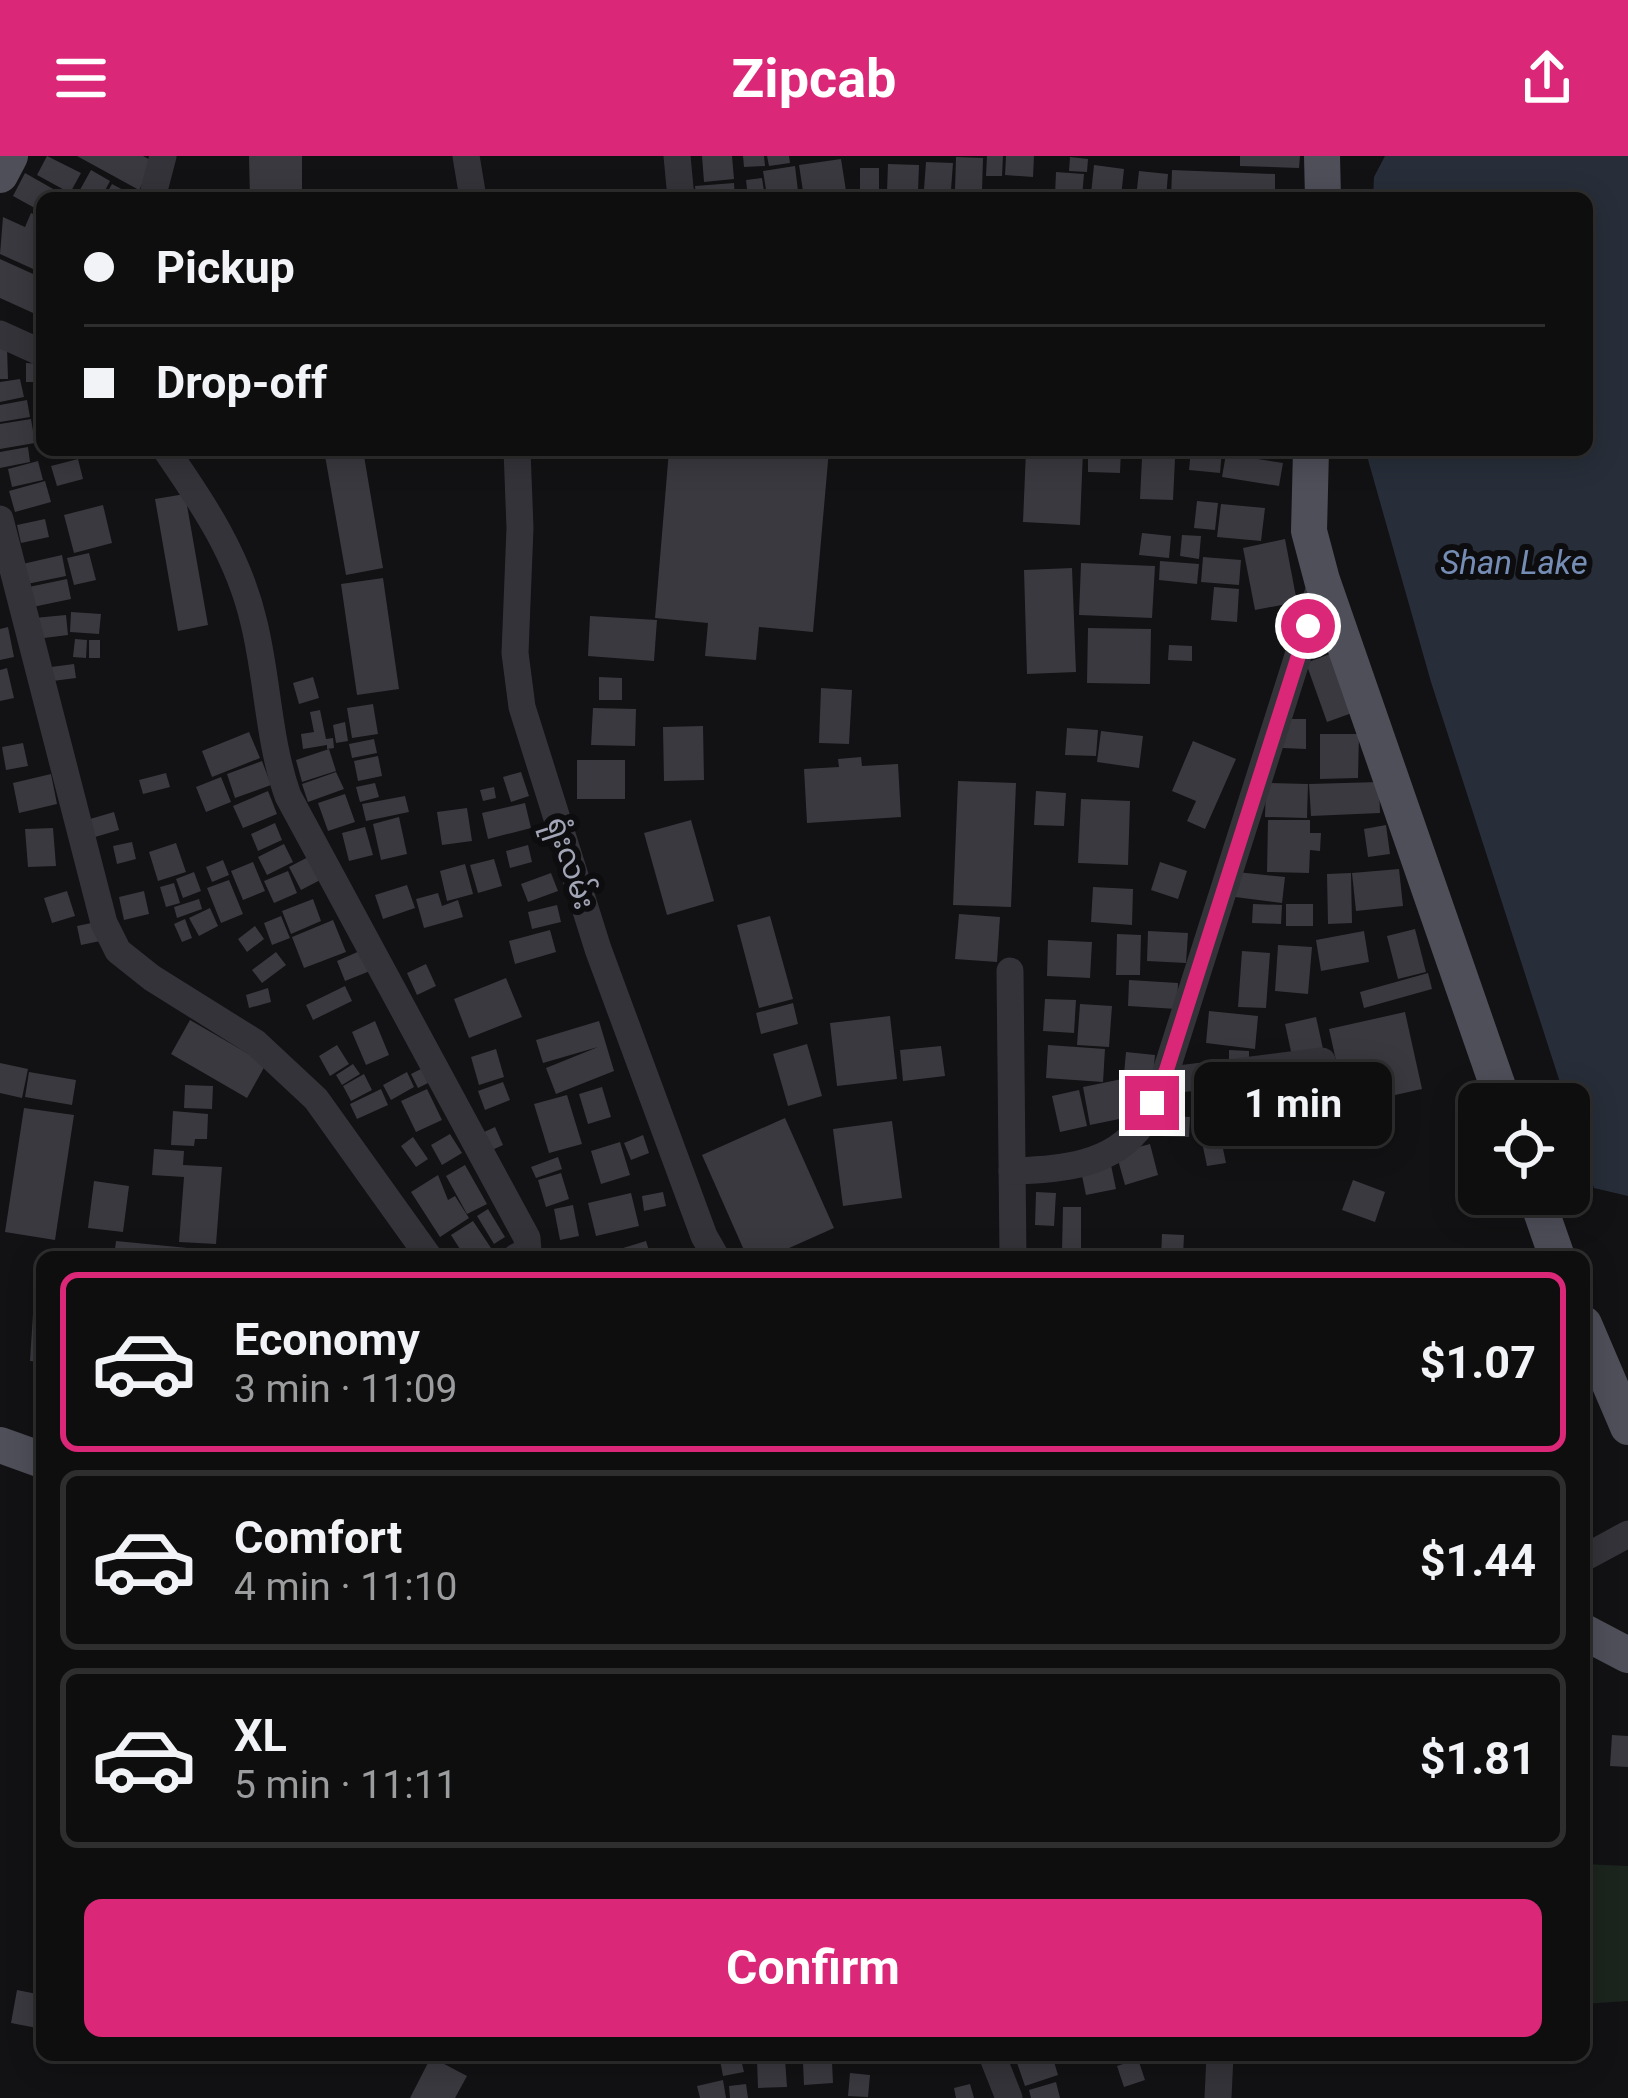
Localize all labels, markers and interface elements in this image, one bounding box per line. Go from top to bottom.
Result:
icon: menu [48,45,114,111]
icon: share [1514,45,1580,111]
text: Zipcab [732,47,896,110]
text: Pickup [156,241,295,294]
text: Drop-off [156,356,327,409]
water label: Shan Lake [1440,543,1588,582]
route start [1281,599,1335,653]
street label: ရုံးလမ်း [533,811,607,916]
callout: 1 min [1194,1061,1392,1145]
route end [1125,1076,1179,1130]
text: 1 min [1244,1081,1342,1127]
map controls [1458,1083,1590,1215]
button: locate [1458,1083,1590,1215]
icon: car [90,1308,198,1416]
text: Economy [234,1313,420,1366]
text: $1.07 [1420,1336,1536,1389]
text: 3 min · 11:09 [234,1366,457,1412]
icon: car [90,1506,198,1614]
text: Comfort [234,1511,402,1564]
text: $1.44 [1420,1534,1536,1587]
text: 4 min · 11:10 [234,1564,457,1610]
icon: car [90,1704,198,1812]
text: XL [234,1709,287,1762]
text: $1.81 [1420,1732,1536,1785]
text: 5 min · 11:11 [234,1762,457,1808]
button: Confirm [84,1899,1542,2037]

